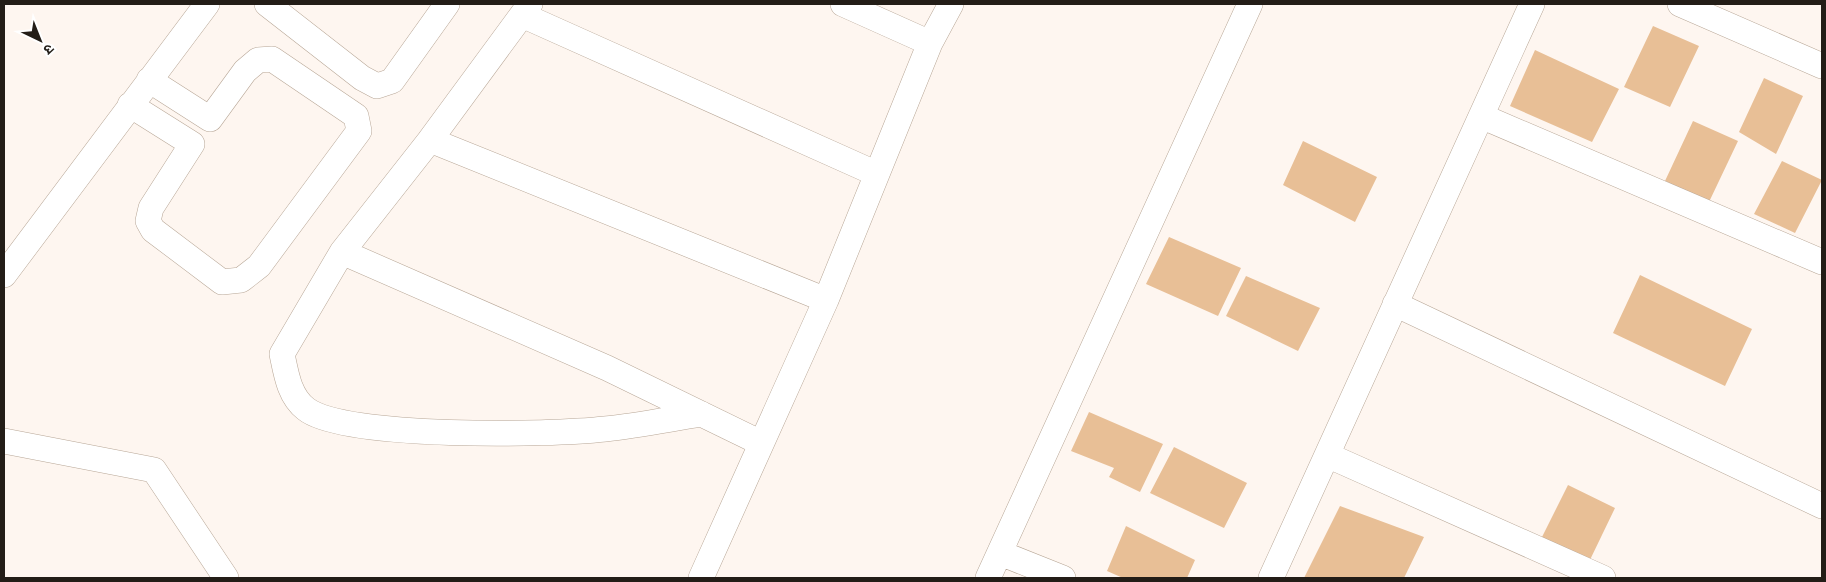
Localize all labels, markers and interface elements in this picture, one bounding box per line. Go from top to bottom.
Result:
north arrow [15,15,65,65]
text: उ [40,41,57,59]

